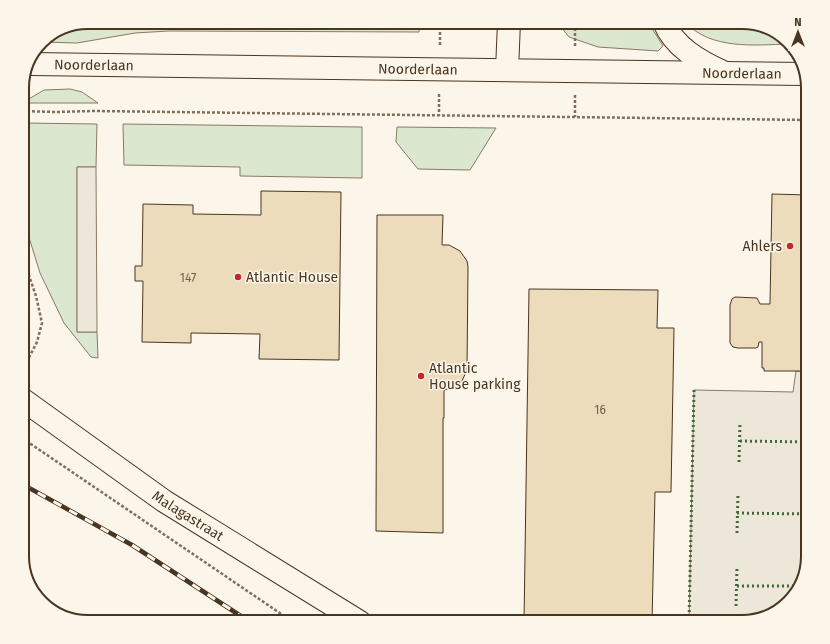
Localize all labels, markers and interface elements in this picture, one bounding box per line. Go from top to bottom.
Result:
north arrow [778,12,818,52]
text: N [794,16,802,29]
street label: Noorderlaan [54,56,134,74]
street label: Noorderlaan [378,60,458,78]
street label: Noorderlaan [702,64,782,82]
place label: Ahlers [742,238,782,255]
marker: Ahlers [785,241,795,251]
place label: Atlantic House [246,269,338,286]
house number: 147 [180,271,196,285]
marker: Atlantic House [233,272,243,282]
place label: Atlantic House parking [429,360,521,393]
marker: Atlantic House parking [416,371,426,381]
house number: 16 [594,403,606,417]
street label: Malagastraat [149,487,228,545]

